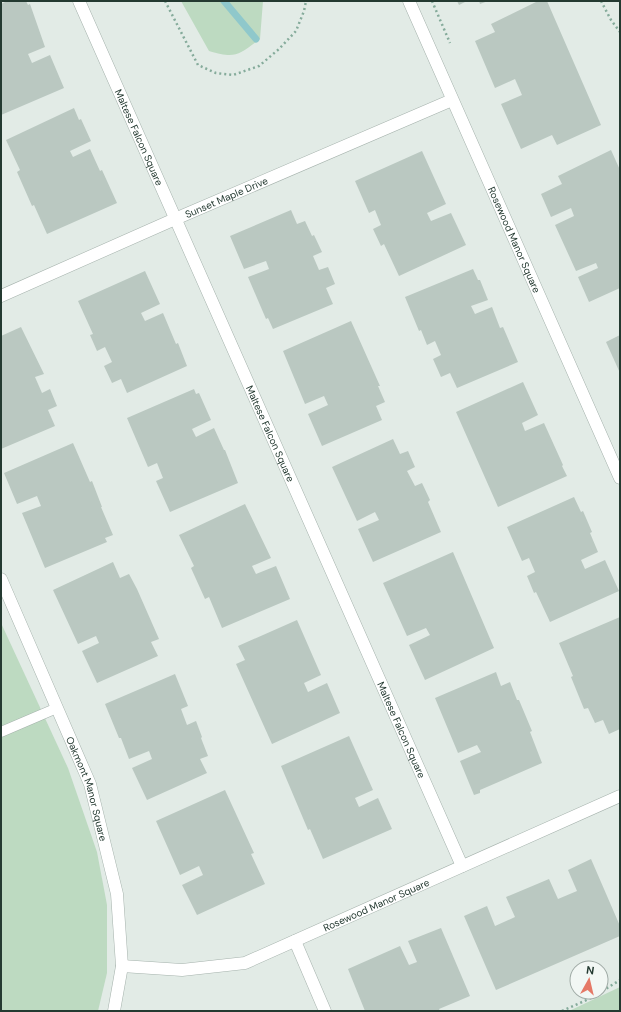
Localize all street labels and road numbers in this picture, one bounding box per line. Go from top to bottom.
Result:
street label: Maltese Falcon Square [112,87,166,188]
street label: Sunset Maple Drive [183,173,270,221]
street label: Rosewood Manor Square [485,185,544,295]
street label: Maltese Falcon Square [243,383,298,484]
street label: Maltese Falcon Square [375,679,429,780]
street label: Oakmont Manor Square [64,734,110,843]
street label: Rosewood Manor Square [321,875,431,934]

